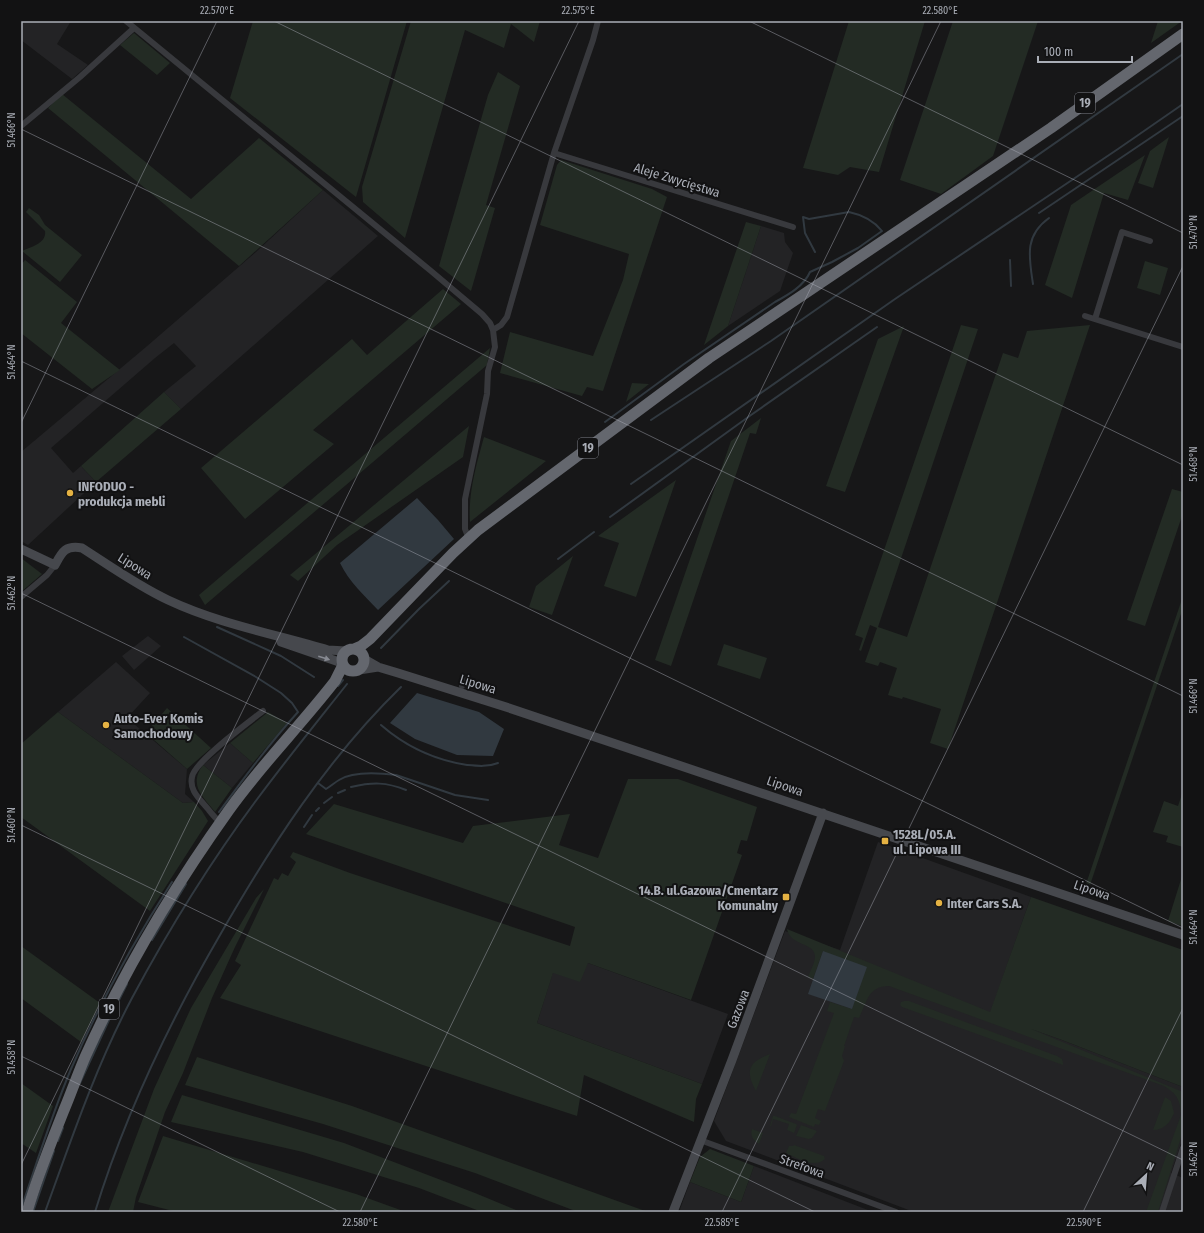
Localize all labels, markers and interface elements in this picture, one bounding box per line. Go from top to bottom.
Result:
text: 22.570°E [200,5,234,17]
text: 22.575°E [561,5,595,17]
text: 22.580°E [922,5,958,17]
scale bar [1038,38,1132,64]
text: 100 m [1044,45,1073,59]
road number: 19 [1075,93,1095,113]
text: 51.466°N [6,112,18,148]
street label: Aleje Zwycięstwa [632,160,722,200]
text: 51.470°N [1188,215,1200,249]
text: 51.464°N [6,344,18,380]
road number: 19 [578,438,598,458]
text: 51.468°N [1188,446,1200,482]
place label: INFODUO - produkcja mebli [78,479,165,509]
marker: INFODUO - produkcja mebli [65,488,75,498]
street label: Lipowa [115,550,155,582]
text: 51.462°N [6,576,18,610]
one-way arrow [318,655,330,661]
street label: Lipowa [458,671,498,697]
text: 51.466°N [1188,678,1200,714]
place label: Auto-Ever Komis Samochodowy [113,711,203,741]
marker: Auto-Ever Komis Samochodowy [101,720,111,730]
street label: Lipowa [765,773,805,799]
text: 51.460°N [6,807,18,843]
place label: 1528L/05.A. ul. Lipowa III [893,827,961,857]
marker: 1528L/05.A. ul. Lipowa III [880,836,890,846]
street label: Lipowa [1072,877,1112,903]
place label: 14.B. ul.Gazowa/Cmentarz Komunalny [638,883,779,913]
marker: 14.B. ul.Gazowa/Cmentarz Komunalny [781,892,791,902]
place label: Inter Cars S.A. [947,896,1022,911]
marker: Inter Cars S.A. [934,898,944,908]
text: 51.464°N [1188,909,1200,945]
street label: Gazowa [724,987,752,1031]
road number: 19 [99,999,119,1019]
text: 51.458°N [6,1040,18,1074]
text: 51.462°N [1188,1142,1200,1176]
street label: Strefowa [777,1151,827,1181]
north arrow [1126,1155,1166,1195]
text: N [1144,1159,1156,1174]
text: 22.580°E [342,1217,378,1229]
text: 22.585°E [705,1217,740,1229]
text: 22.590°E [1067,1217,1102,1229]

